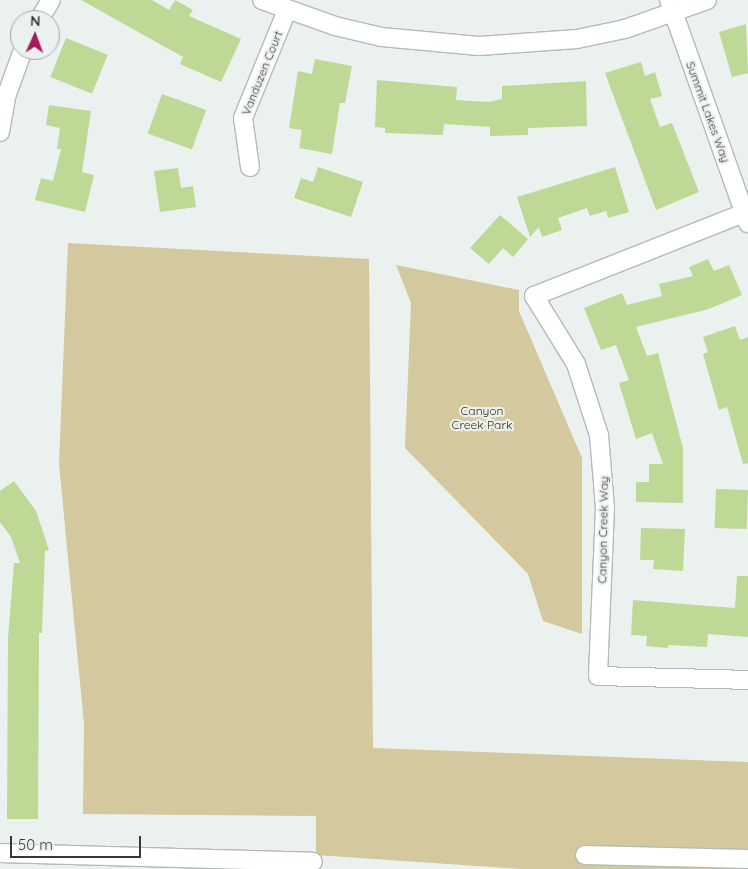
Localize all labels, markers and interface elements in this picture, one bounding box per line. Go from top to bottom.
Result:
north arrow [10,10,60,60]
text: N [30,12,41,30]
street label: Vanduzen Court [239,29,285,117]
street label: Summit Lakes Way [683,60,733,164]
park label: Canyon Creek Park [452,404,512,432]
street label: Canyon Creek Way [595,476,611,584]
scale bar [12,826,144,858]
text: 50 m [18,835,53,854]

